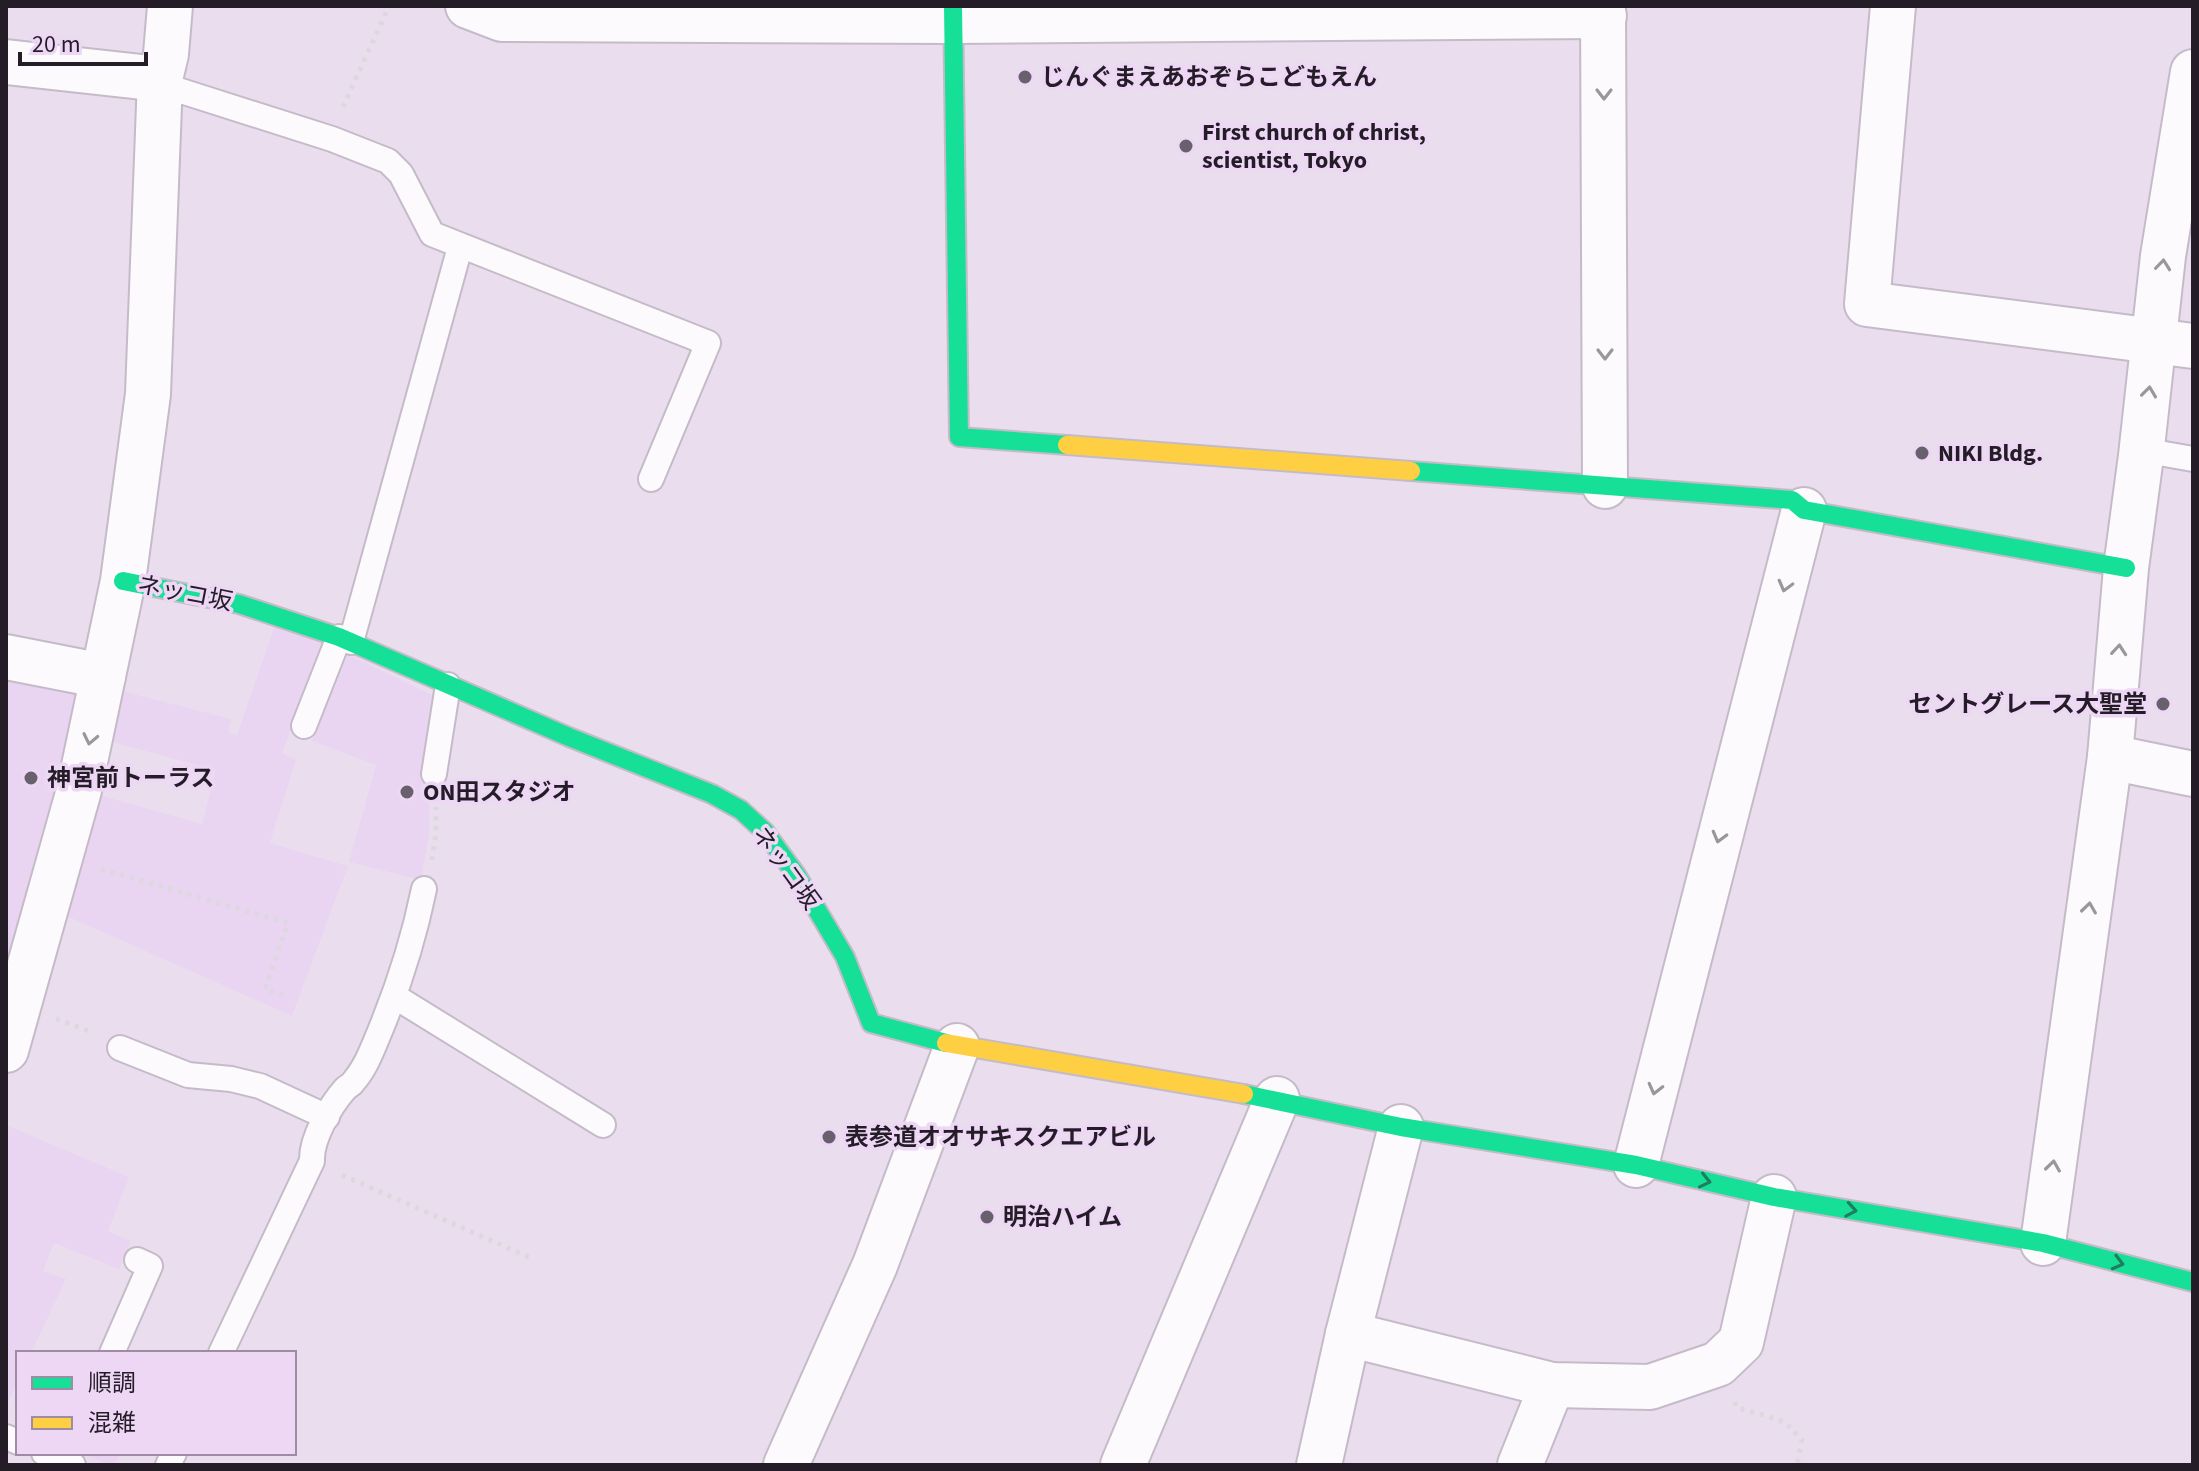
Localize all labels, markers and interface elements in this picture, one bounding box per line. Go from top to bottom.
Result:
scale bar [20,16,146,66]
text: 20 m [32,27,81,62]
place label: じんぐまえあおぞらこどもえん [1041,60,1377,95]
marker: じんぐまえあおぞらこどもえん [1016,68,1034,86]
one-way arrow [1595,88,1613,101]
place label: First church of christ, scientist, Tokyo [1202,115,1426,178]
marker: First church of christ, scientist, Tokyo [1177,137,1195,155]
one-way arrow [2154,258,2171,271]
one-way arrow [1596,348,1614,361]
one-way arrow [2140,385,2157,399]
place label: NIKI Bldg. [1938,436,2043,471]
marker: NIKI Bldg. [1913,444,1931,462]
street label: ネッコ坂 [134,567,235,620]
one-way arrow [1777,578,1794,592]
one-way arrow [2110,643,2127,656]
place label: セントグレース大聖堂 [1908,687,2147,722]
marker: セントグレース大聖堂 [2154,695,2172,713]
one-way arrow [82,733,99,746]
place label: 神宮前トーラス [47,761,215,796]
marker: 神宮前トーラス [22,769,40,787]
place label: ON田スタジオ [423,775,575,810]
marker: ON田スタジオ [398,783,416,801]
street label: ネッコ坂 [743,819,828,917]
one-way arrow [1712,830,1729,844]
one-way arrow [2080,901,2097,915]
one-way arrow [1648,1082,1665,1096]
place label: 表参道オオサキスクエアビル [845,1120,1156,1155]
marker: 表参道オオサキスクエアビル [820,1128,838,1146]
one-way arrow [2045,1159,2062,1172]
one-way arrow [1698,1172,1711,1189]
place label: 明治ハイム [1003,1200,1122,1235]
one-way arrow [1844,1201,1857,1218]
marker: 明治ハイム [978,1208,996,1226]
one-way arrow [2110,1253,2124,1270]
legend [16,1351,296,1455]
text: 順調 [88,1366,136,1401]
text: 混雑 [88,1406,136,1441]

